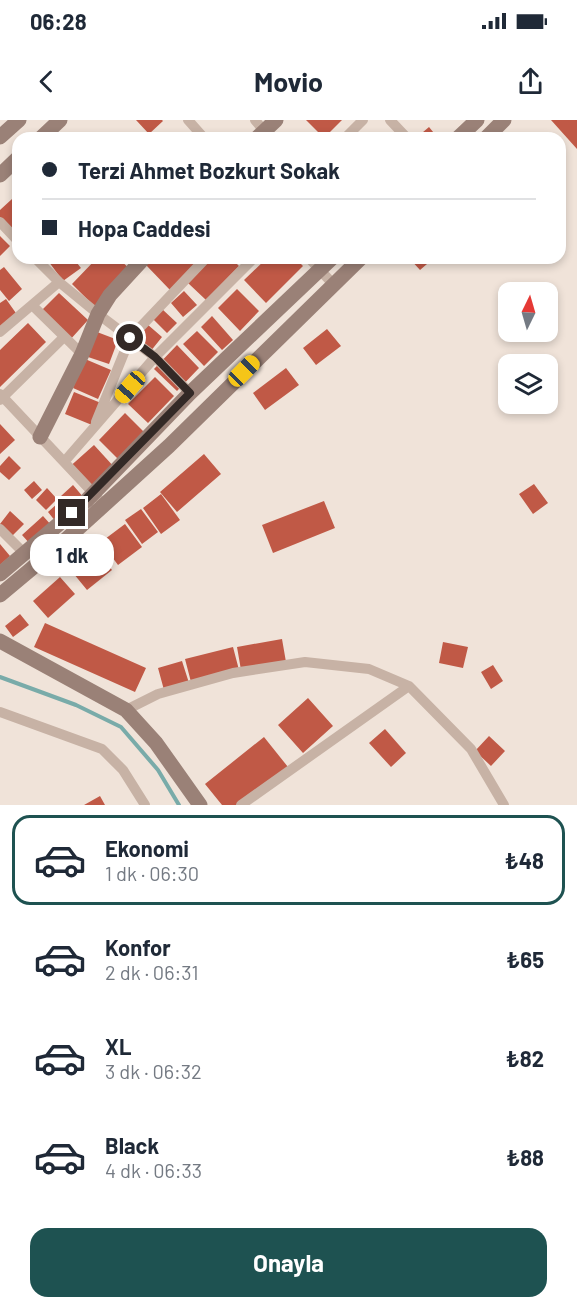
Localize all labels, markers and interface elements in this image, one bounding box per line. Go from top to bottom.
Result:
text: 06:28 [30,8,87,34]
icon: back [30,65,63,98]
text: Movio [254,65,323,97]
icon: share [514,65,547,98]
text: Terzi Ahmet Bozkurt Sokak [78,157,340,183]
text: Hopa Caddesi [78,215,211,241]
north arrow [498,282,558,342]
map controls [498,282,558,414]
route start [116,324,143,351]
car [225,352,263,390]
button: layers [498,354,558,414]
car [111,368,149,406]
route end [58,499,85,526]
callout: 1 dk [30,534,114,576]
text: 1 dk [55,543,89,567]
icon: car [33,833,87,887]
text: Ekonomi [105,835,189,861]
text: ₺48 [505,847,544,873]
text: 1 dk · 06:30 [105,861,199,885]
icon: car [33,932,87,986]
text: Konfor [105,934,171,960]
text: ₺65 [506,946,544,972]
text: 2 dk · 06:31 [105,960,198,984]
icon: car [33,1031,87,1085]
text: XL [105,1033,131,1059]
text: ₺82 [506,1045,544,1071]
text: 3 dk · 06:32 [105,1059,202,1083]
icon: car [33,1130,87,1184]
text: Black [105,1132,159,1158]
text: ₺88 [506,1144,544,1170]
text: 4 dk · 06:33 [105,1158,202,1182]
button: Onayla [30,1228,547,1297]

